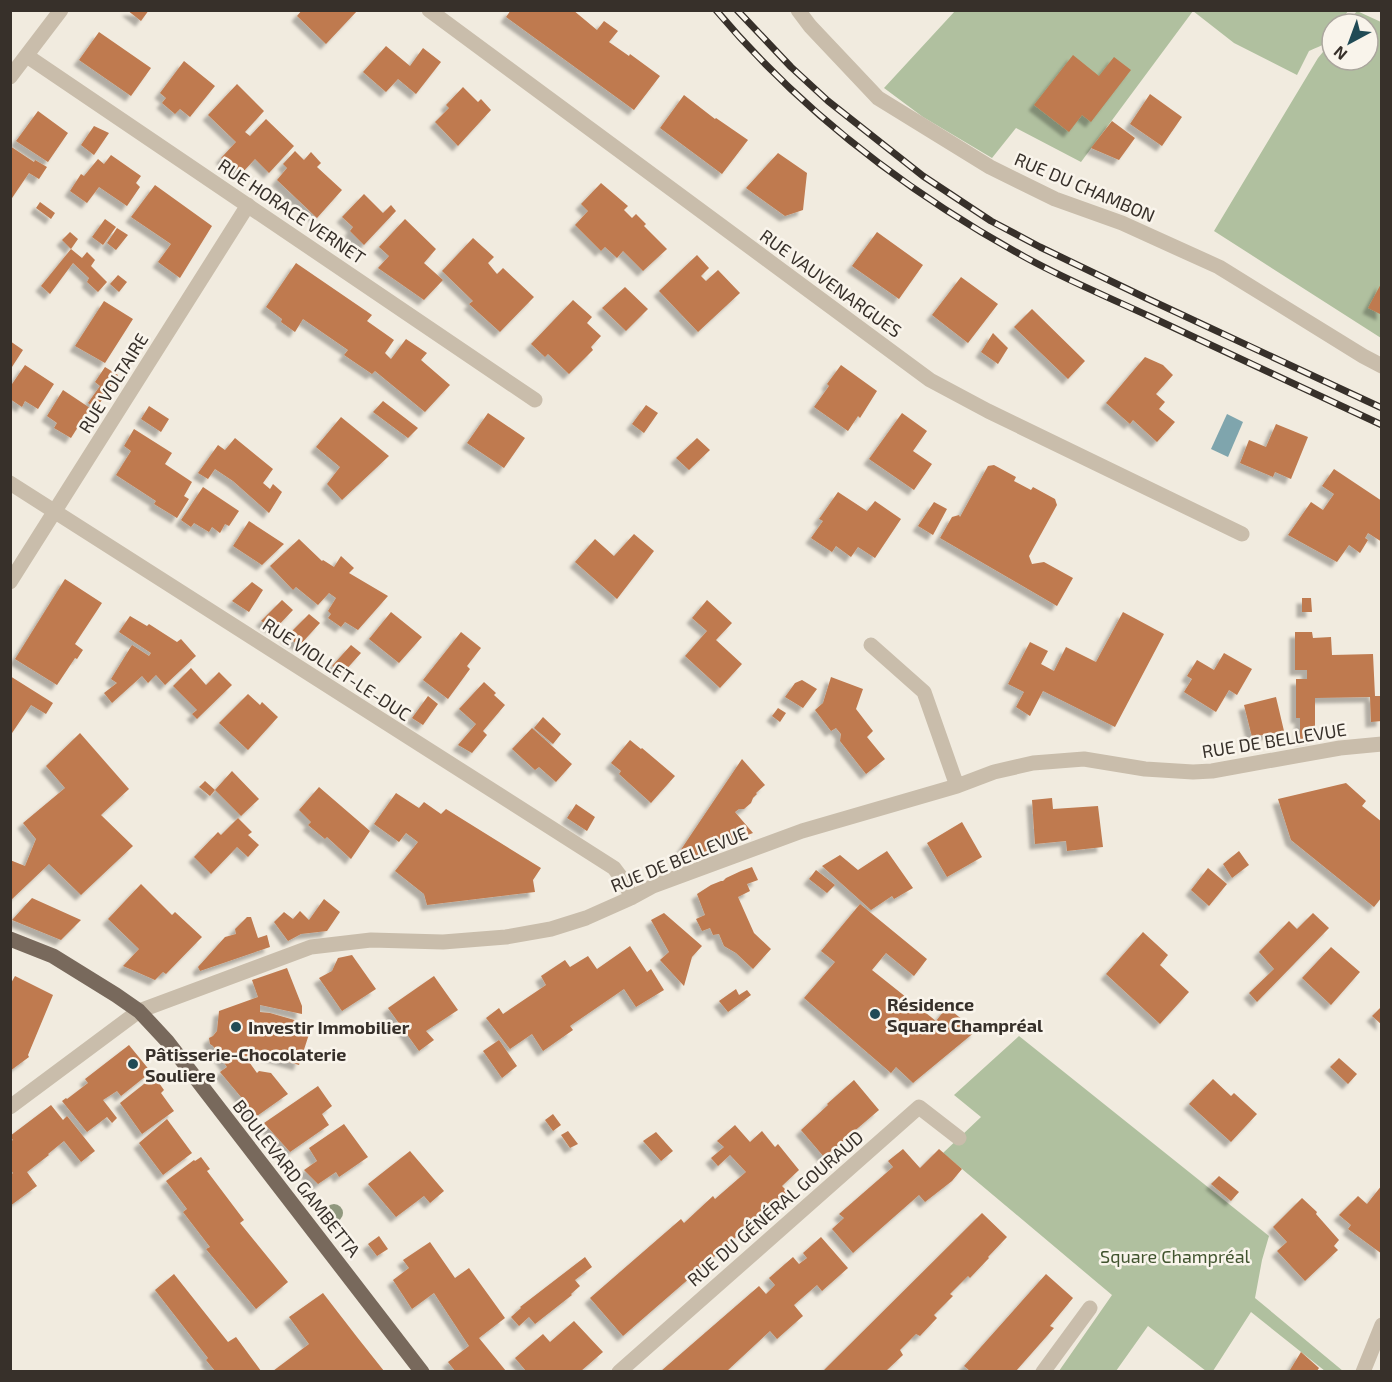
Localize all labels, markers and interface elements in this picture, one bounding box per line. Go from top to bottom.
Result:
north arrow [1320,12,1380,72]
text: N [1329,43,1350,65]
street label: RUE DU CHAMBON [1012,148,1158,226]
street label: RUE HORACE VERNET [214,154,370,269]
street label: RUE VAUVENARGUES [756,224,906,342]
street label: RUE VOLTAIRE [74,329,152,437]
street label: RUE VIOLLET-LE-DUC [259,613,415,725]
street label: RUE DE BELLEVUE [1200,718,1348,762]
street label: RUE DE BELLEVUE [607,821,751,897]
place label: Résidence Square Champréal [887,993,1043,1036]
marker: Résidence Square Champréal [868,1007,882,1021]
place label: Investir Immobilier [248,1016,410,1038]
marker: Investir Immobilier [229,1020,243,1034]
place label: Pâtisserie-Chocolaterie Souliere [145,1043,346,1086]
marker: Pâtisserie-Chocolaterie Souliere [126,1057,140,1071]
street label: BOULEVARD GAMBETTA [229,1095,366,1262]
street label: RUE DU GÉNÉRAL GOURAUD [683,1126,867,1290]
park label: Square Champréal [1100,1245,1251,1267]

